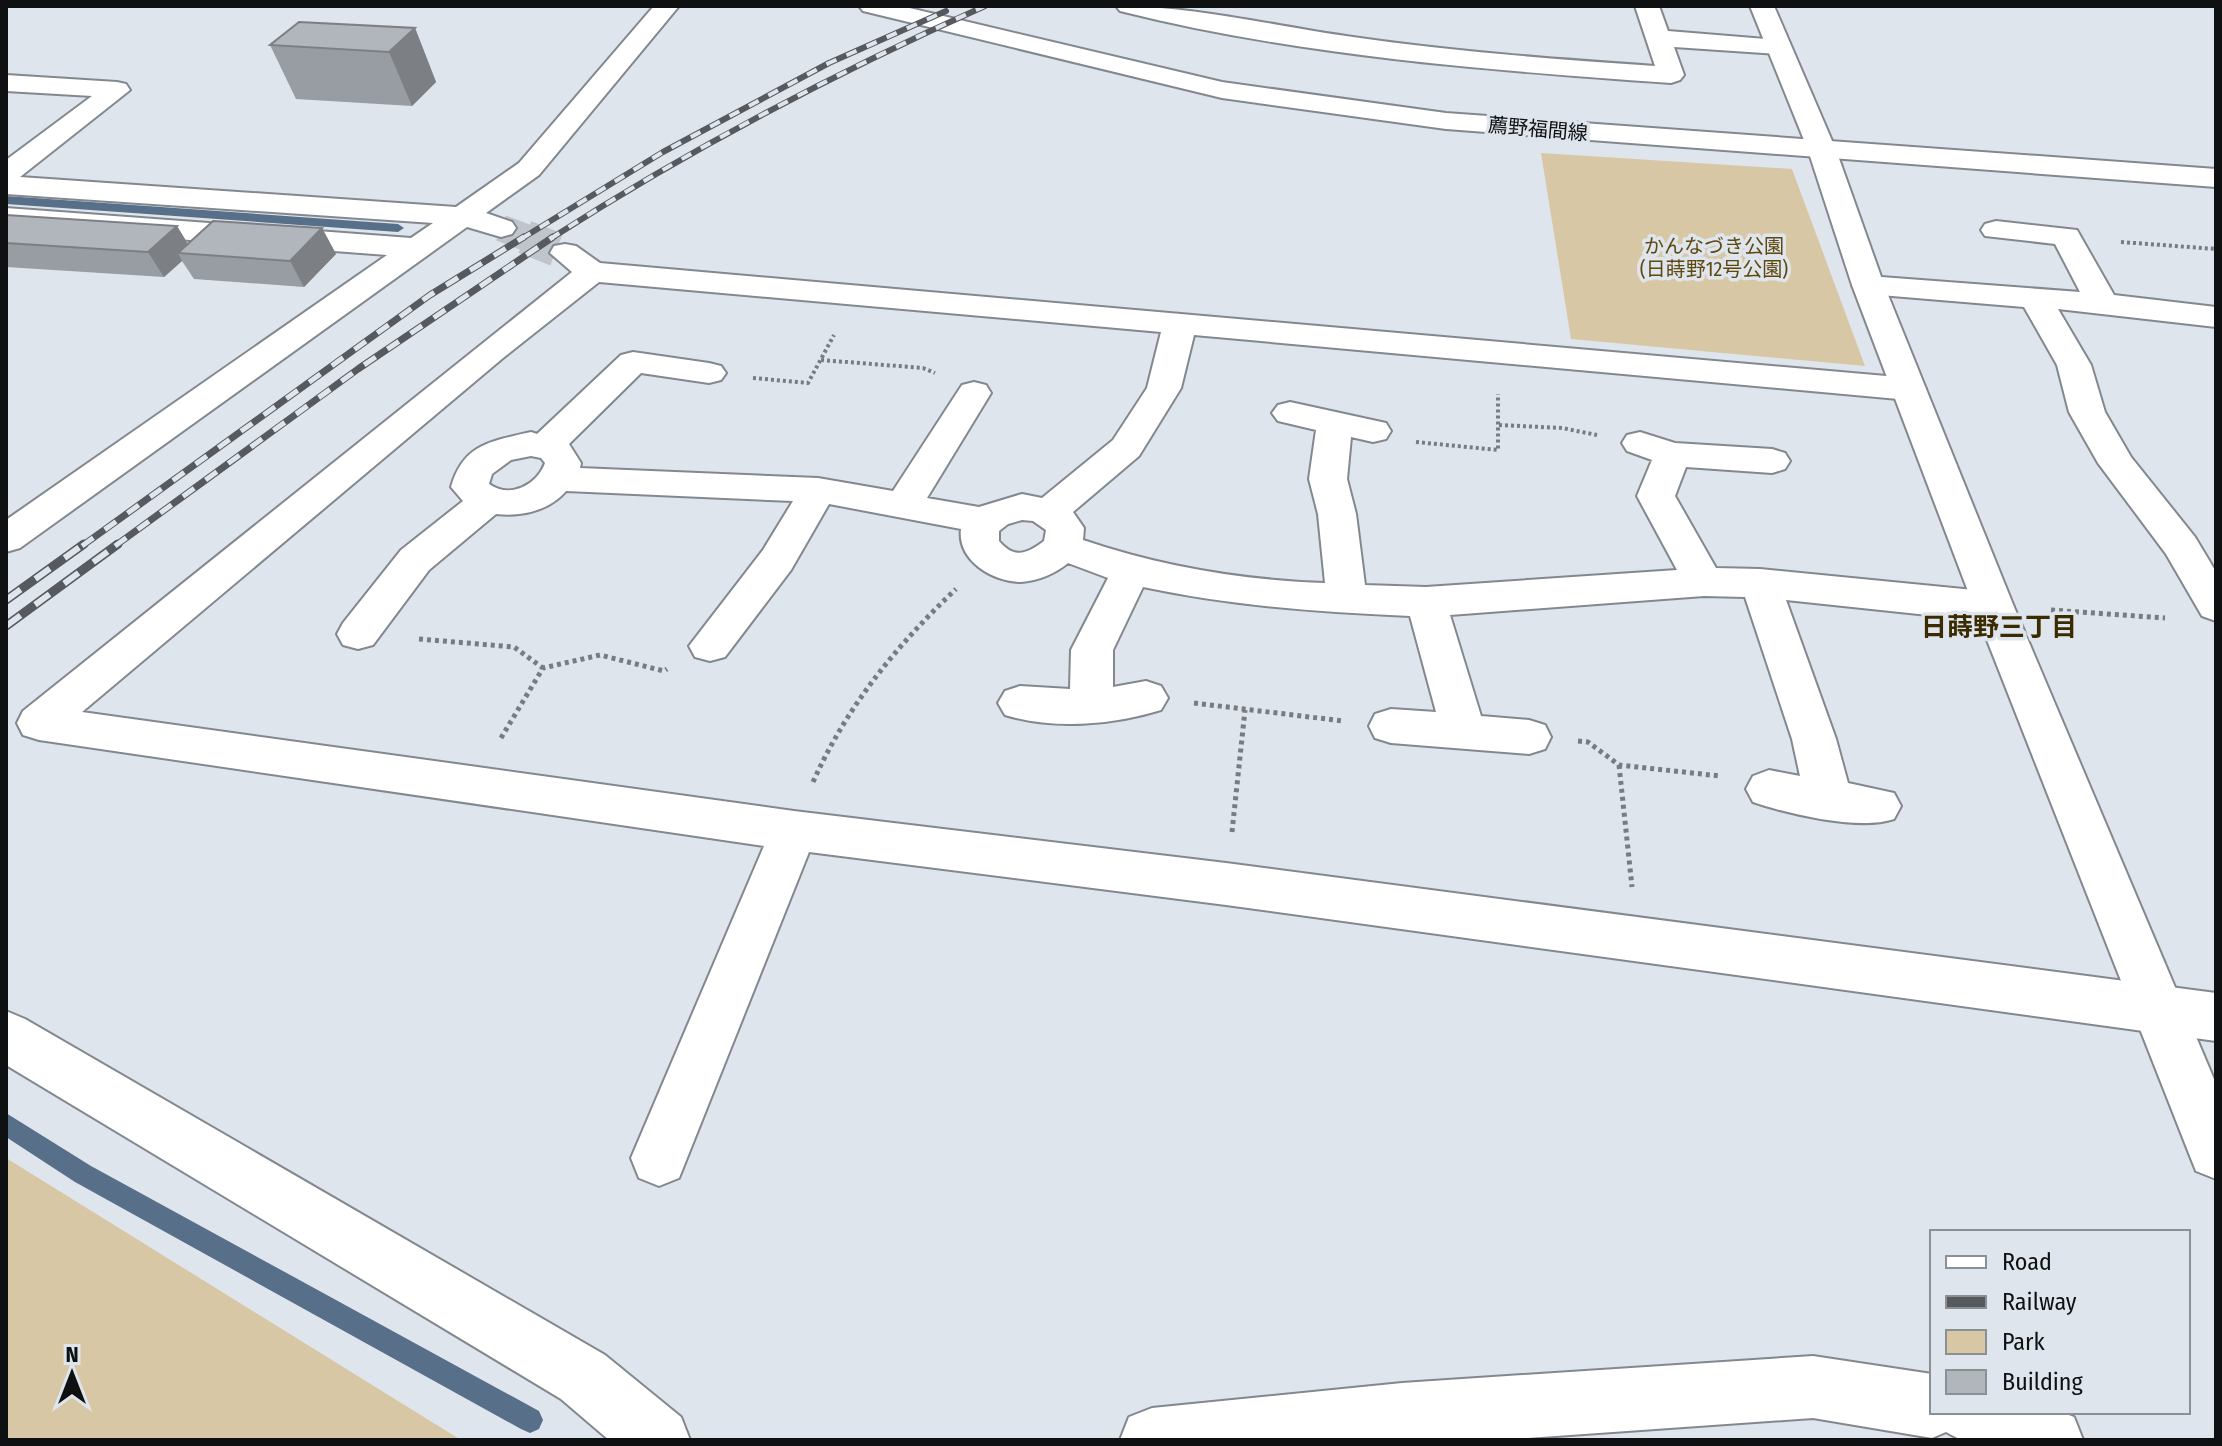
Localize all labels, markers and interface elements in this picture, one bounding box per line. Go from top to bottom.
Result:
street label: 薦野福間線 [1487,113,1589,145]
park label: かんなづき公園 (日蒔野12号公園) [1640,234,1788,281]
district label: 日蒔野三丁目 [1921,612,2077,643]
legend [1930,1230,2190,1414]
text: Road [2002,1248,2052,1276]
text: Railway [2002,1288,2077,1316]
text: Park [2002,1328,2045,1356]
north arrow [32,1334,112,1414]
text: N [65,1341,79,1368]
text: Building [2002,1368,2084,1396]

